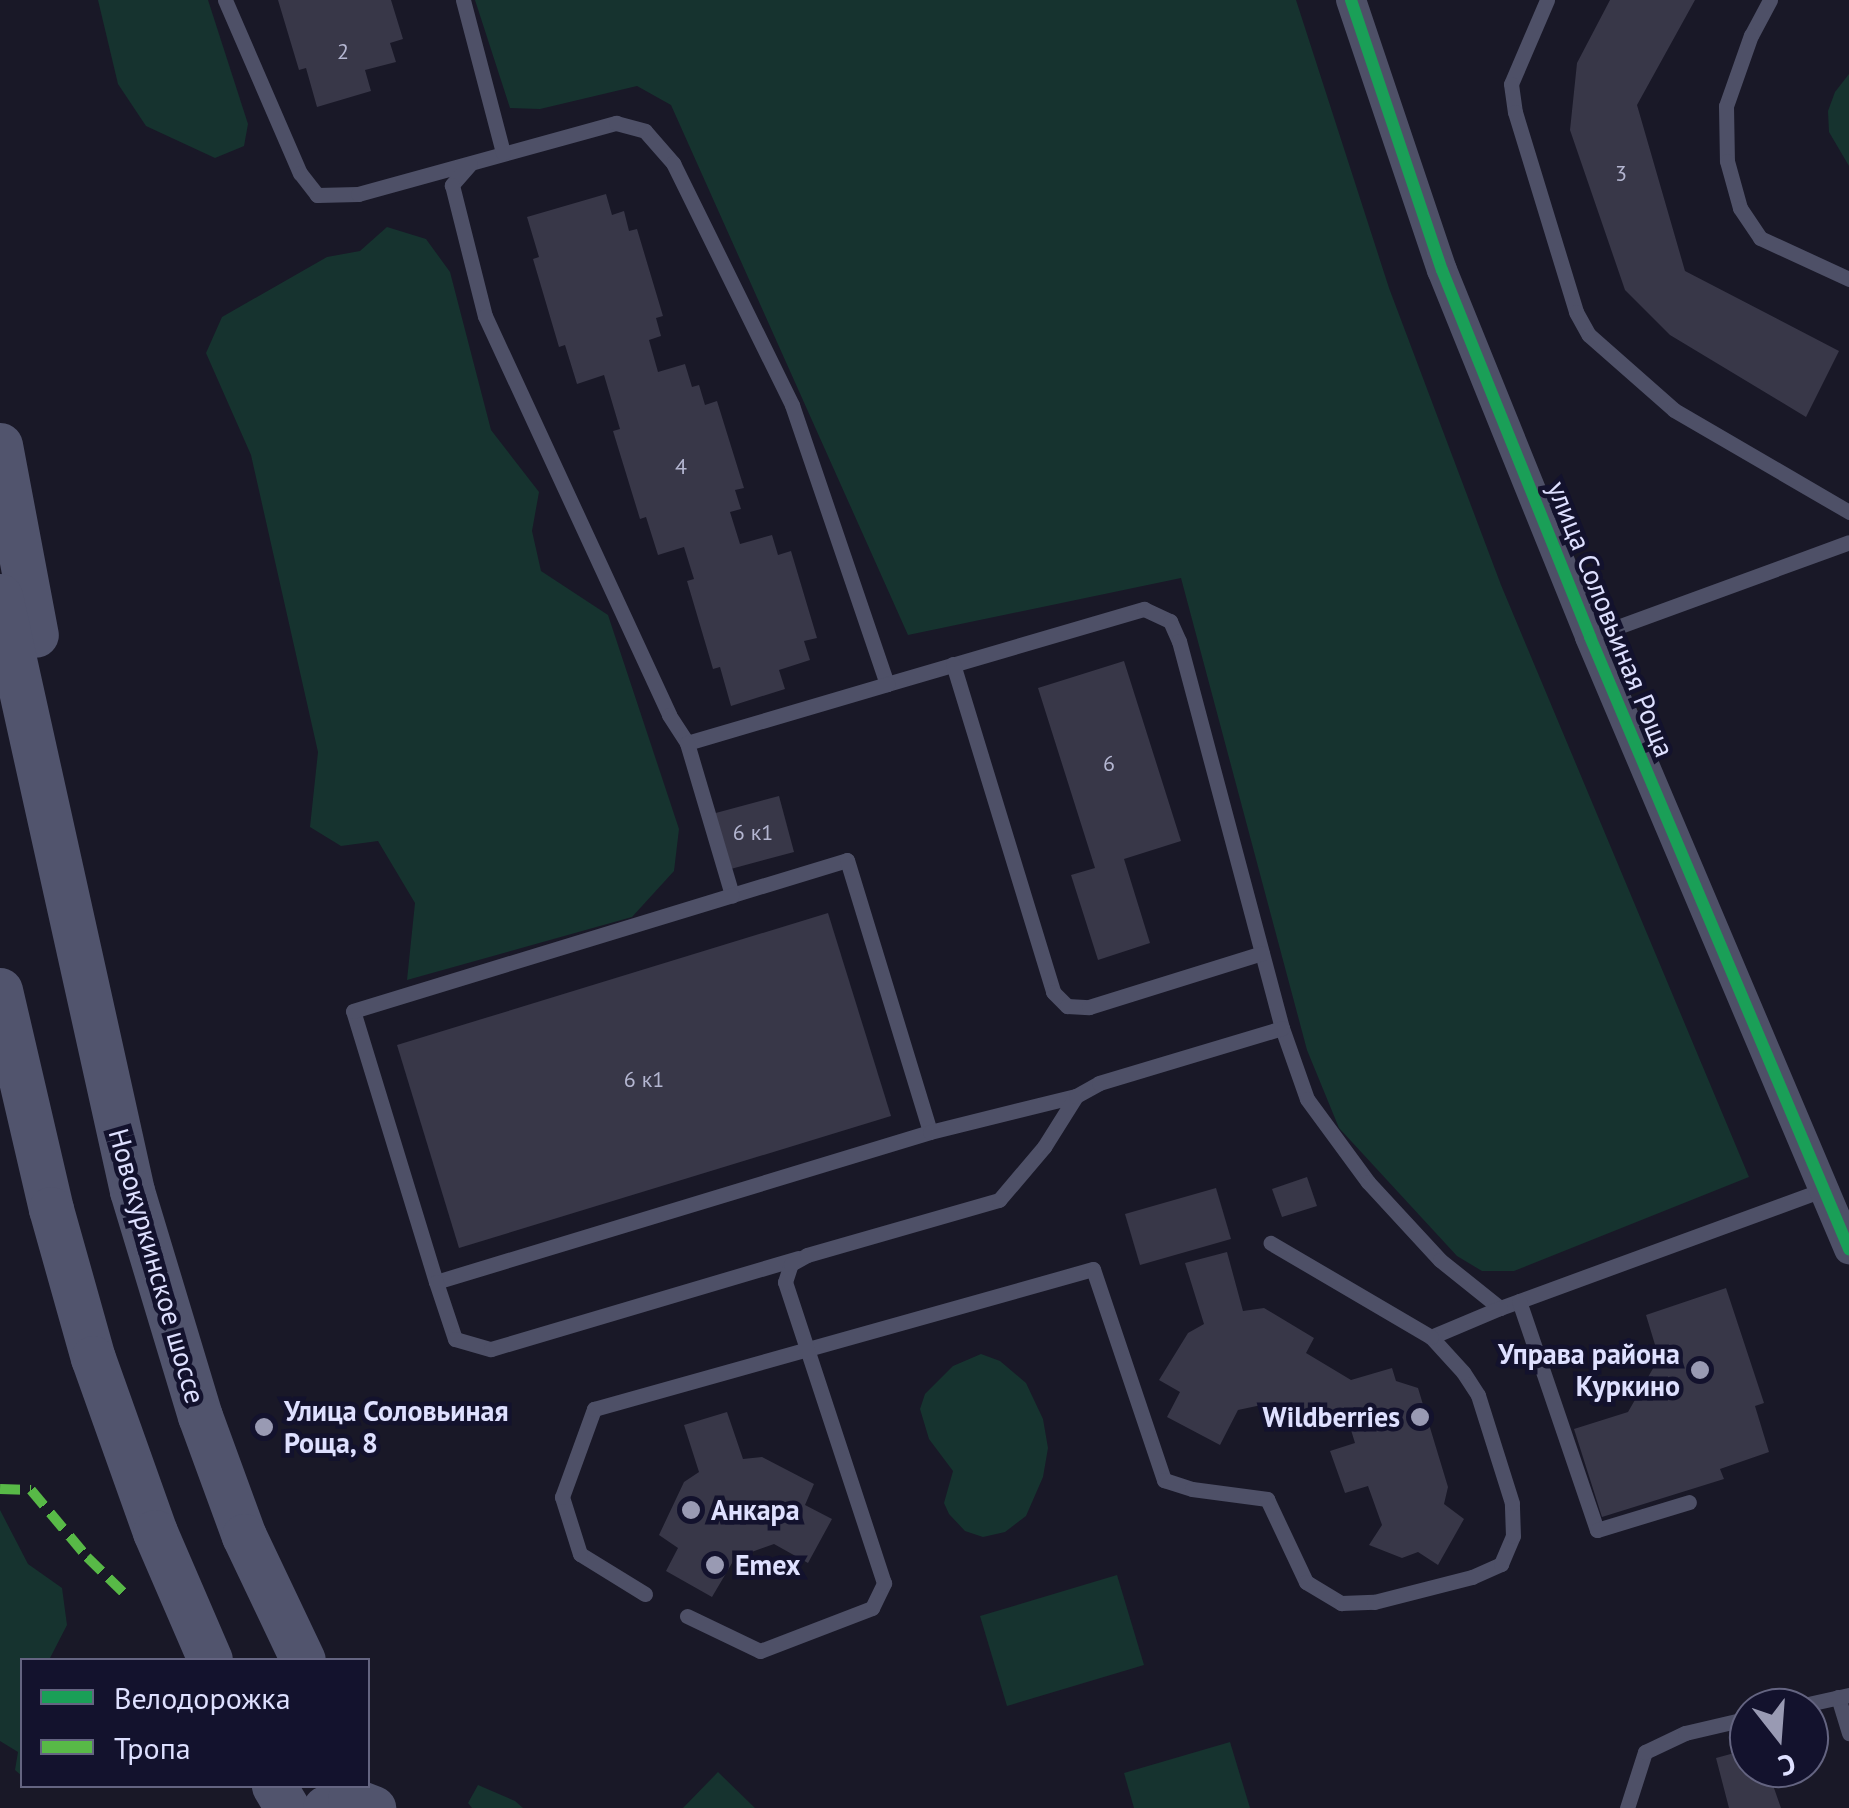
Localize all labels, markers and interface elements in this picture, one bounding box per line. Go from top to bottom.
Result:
house number: 2 [337,39,349,65]
house number: 3 [1615,161,1627,187]
house number: 4 [675,454,687,480]
street label: улица Соловьиная Роща [1540,476,1682,762]
house number: 6 [1103,751,1115,777]
house number: 6 к1 [733,820,773,846]
house number: 6 к1 [624,1067,664,1093]
street label: Новокуркинское шоссе [102,1125,212,1407]
place label: Управа района Куркино [1498,1337,1680,1403]
marker: Управа района Куркино [1689,1359,1711,1381]
place label: Улица Соловьиная Роща, 8 [284,1394,509,1460]
place label: Wildberries [1263,1400,1400,1434]
marker: Wildberries [1409,1406,1431,1428]
marker: Улица Соловьиная Роща, 8 [253,1416,275,1438]
place label: Анкара [711,1493,800,1527]
marker: Анкара [680,1499,702,1521]
place label: Emex [735,1548,800,1582]
marker: Emex [704,1554,726,1576]
legend [20,1658,370,1788]
text: Велодорожка [114,1678,291,1717]
north arrow [1729,1688,1829,1788]
text: Тропа [114,1728,191,1767]
text: С [1774,1745,1800,1785]

